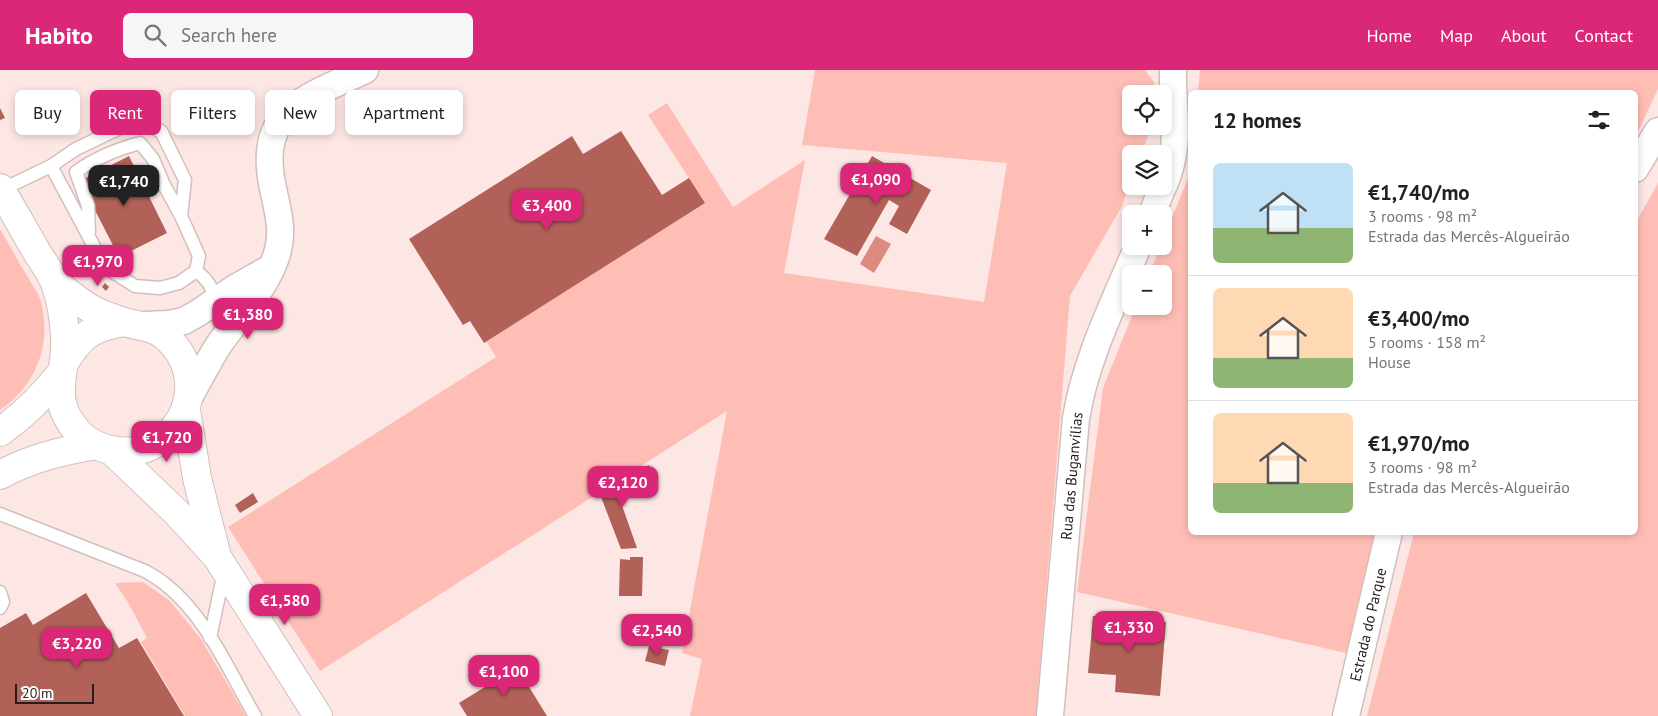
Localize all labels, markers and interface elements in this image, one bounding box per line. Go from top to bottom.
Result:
search box [123,13,473,58]
text: Habito [25,20,93,51]
icon: search [141,21,169,49]
text: Search here [181,23,277,47]
text: Home [1366,24,1412,47]
text: Map [1440,24,1473,47]
text: About [1501,24,1547,47]
text: Contact [1575,24,1633,47]
map controls [1122,85,1172,315]
button: locate [1122,85,1172,135]
chip: Buy [15,90,80,135]
chip: Rent [90,90,161,135]
chip: Filters [171,90,255,135]
chip: New [265,90,335,135]
chip: Apartment [345,90,463,135]
icon: filters [1585,106,1613,134]
text: 12 homes [1213,107,1301,134]
button: layers [1122,145,1172,195]
pin: €1,090 [835,162,917,205]
pin: €1,740 [83,164,165,207]
text: €1,090 [851,169,901,189]
text: €1,740 [99,171,149,191]
text: €1,740/mo [1368,179,1470,206]
icon: home [1253,183,1313,243]
pin: €3,400 [506,189,588,231]
text: €3,400 [522,195,572,215]
button: + [1122,205,1172,255]
text: 3 rooms · 98 m² [1368,206,1477,226]
text: Estrada das Mercês-Algueirão [1368,226,1570,246]
pin: €1,970 [57,244,139,287]
text: €1,970 [73,251,123,271]
button: − [1122,265,1172,315]
pin: €1,380 [207,298,289,340]
text: €1,380 [223,304,273,324]
text: €3,400/mo [1368,305,1470,332]
icon: home [1253,308,1313,368]
text: 5 rooms · 158 m² [1368,332,1486,352]
text: House [1368,352,1411,372]
street label: Rua das Buganvílias [1056,410,1086,541]
pin: €1,720 [126,420,208,463]
text: €1,720 [142,427,192,447]
text: €1,970/mo [1368,430,1470,457]
icon: home [1253,433,1313,493]
text: 3 rooms · 98 m² [1368,457,1477,477]
pin: €2,120 [582,466,664,508]
text: €2,120 [598,472,648,492]
text: Estrada das Mercês-Algueirão [1368,477,1570,497]
street label: Estrada do Parque [1345,566,1390,683]
pin: €1,580 [244,584,326,626]
text: €1,580 [260,590,310,610]
pin: €1,330 [1088,610,1170,653]
pin: €2,540 [616,614,698,656]
text: €1,330 [1104,617,1154,637]
text: €2,540 [632,620,682,640]
pin: €3,220 [36,626,118,669]
text: €3,220 [52,633,102,653]
pin: €1,100 [463,654,545,697]
text: €1,100 [479,661,529,681]
scale bar [15,681,94,704]
text: 20 m [22,684,52,702]

